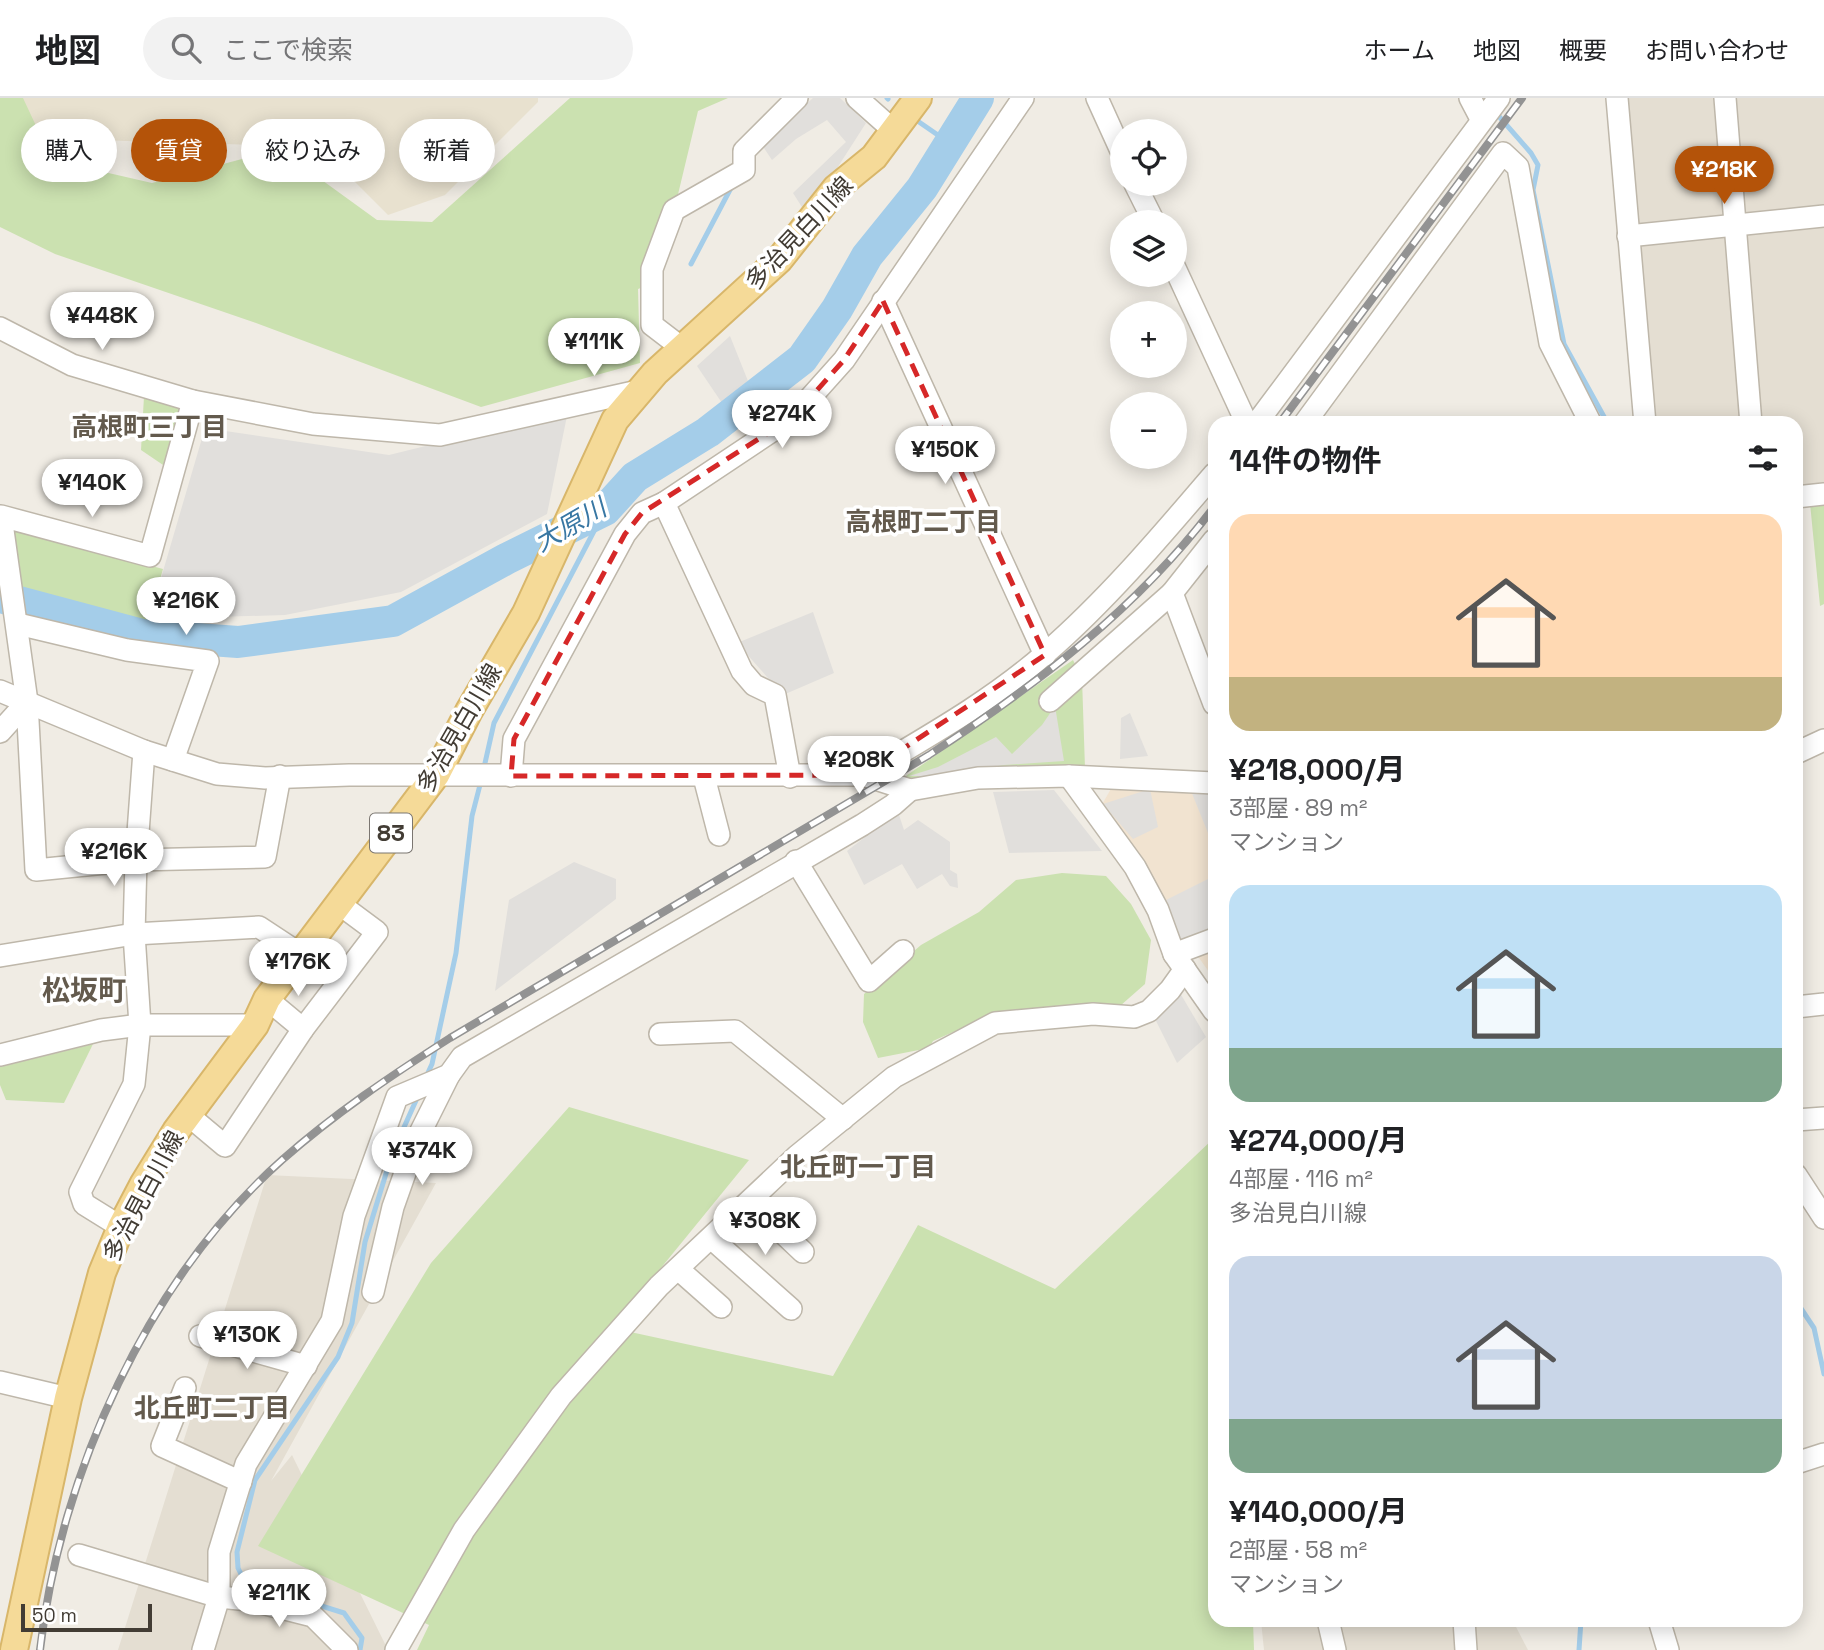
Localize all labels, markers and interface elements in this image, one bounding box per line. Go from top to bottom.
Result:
search box [143,17,633,80]
icon: search [167,29,205,67]
text: 地図 [35,30,101,72]
text: ここで検索 [223,33,353,67]
text: ホーム [1364,35,1435,66]
text: 地図 [1473,35,1521,66]
text: 概要 [1559,35,1607,66]
text: お問い合わせ [1645,35,1789,66]
chip: 購入 [21,119,117,182]
chip: 賃貸 [131,119,227,182]
chip: 絞り込み [241,119,385,182]
chip: 新着 [399,119,495,182]
map controls [1110,119,1187,469]
button: locate [1110,119,1187,196]
pin: ¥218K [1675,146,1773,206]
text: ¥218K [1691,154,1757,184]
street label: 多治見白川線 [739,170,859,296]
button: layers [1110,210,1187,287]
pin: ¥448K [53,292,151,352]
text: ¥448K [66,300,138,330]
button: + [1110,301,1187,378]
pin: ¥111K [545,318,643,378]
text: ¥111K [564,326,624,356]
pin: ¥274K [733,390,831,450]
button: − [1110,392,1187,469]
text: ¥274K [748,398,816,428]
district label: 高根町三丁目 [71,410,227,444]
pin: ¥150K [896,426,994,486]
text: ¥150K [911,434,979,464]
icon: filters [1744,439,1782,477]
text: 14件の物件 [1229,441,1382,480]
pin: ¥140K [43,460,141,519]
text: ¥140K [58,467,126,497]
water label: 大原川 [528,489,615,559]
district label: 高根町二丁目 [845,505,1001,539]
icon: home [1443,560,1569,686]
pin: ¥216K [137,578,235,637]
text: ¥216K [153,585,219,615]
street label: 多治見白川線 [410,658,508,798]
pin: ¥208K [810,736,908,796]
text: ¥208K [823,744,895,774]
text: ¥218,000/月 [1229,750,1405,789]
text: 3部屋 · 89 m² [1229,793,1368,823]
road number: 83 [370,814,412,852]
text: マンション [1229,827,1344,857]
pin: ¥216K [65,828,163,888]
text: ¥216K [81,836,147,866]
icon: home [1443,931,1569,1057]
pin: ¥176K [249,939,347,998]
text: ¥176K [265,946,331,976]
district label: 松坂町 [42,972,126,1008]
text: ¥274,000/月 [1229,1121,1408,1160]
street label: 多治見白川線 [96,1125,190,1267]
pin: ¥374K [373,1128,471,1187]
text: ¥374K [388,1135,456,1165]
district label: 北丘町一丁目 [780,1150,936,1184]
text: 4部屋 · 116 m² [1229,1164,1373,1194]
pin: ¥308K [716,1198,814,1257]
text: 多治見白川線 [1229,1198,1367,1228]
text: ¥308K [729,1205,801,1235]
icon: home [1443,1302,1569,1428]
pin: ¥130K [198,1312,296,1371]
text: ¥130K [213,1319,281,1349]
district label: 北丘町二丁目 [134,1391,290,1425]
text: ¥140,000/月 [1229,1492,1408,1531]
text: 2部屋 · 58 m² [1229,1535,1367,1565]
text: マンション [1229,1569,1344,1599]
pin: ¥211K [230,1570,328,1629]
text: ¥211K [247,1577,311,1607]
scale bar [21,1601,152,1633]
text: 50 m [32,1603,77,1628]

